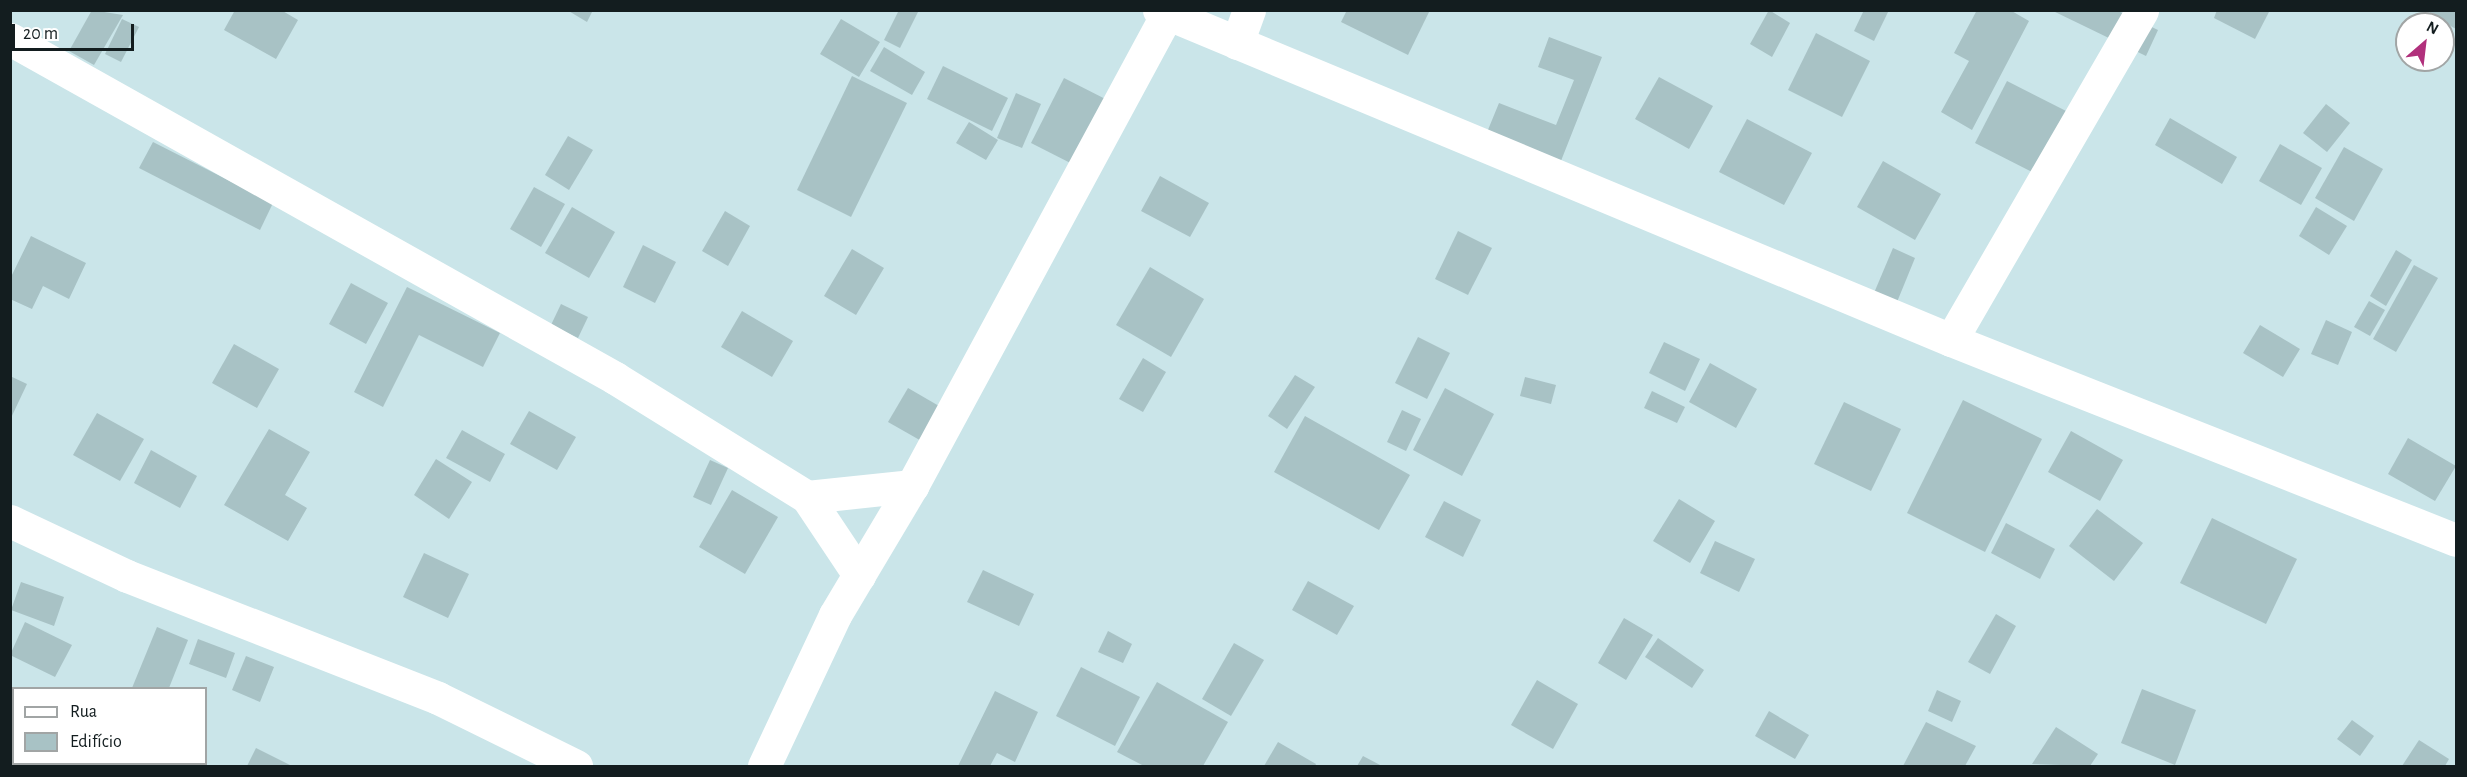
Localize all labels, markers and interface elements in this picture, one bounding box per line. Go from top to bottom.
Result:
scale bar [15,12,136,50]
north arrow [2395,12,2455,72]
text: N [2424,18,2441,38]
text: 20 m [23,25,58,43]
legend [12,687,207,765]
text: Rua [70,703,97,721]
text: Edifício [70,733,122,751]

